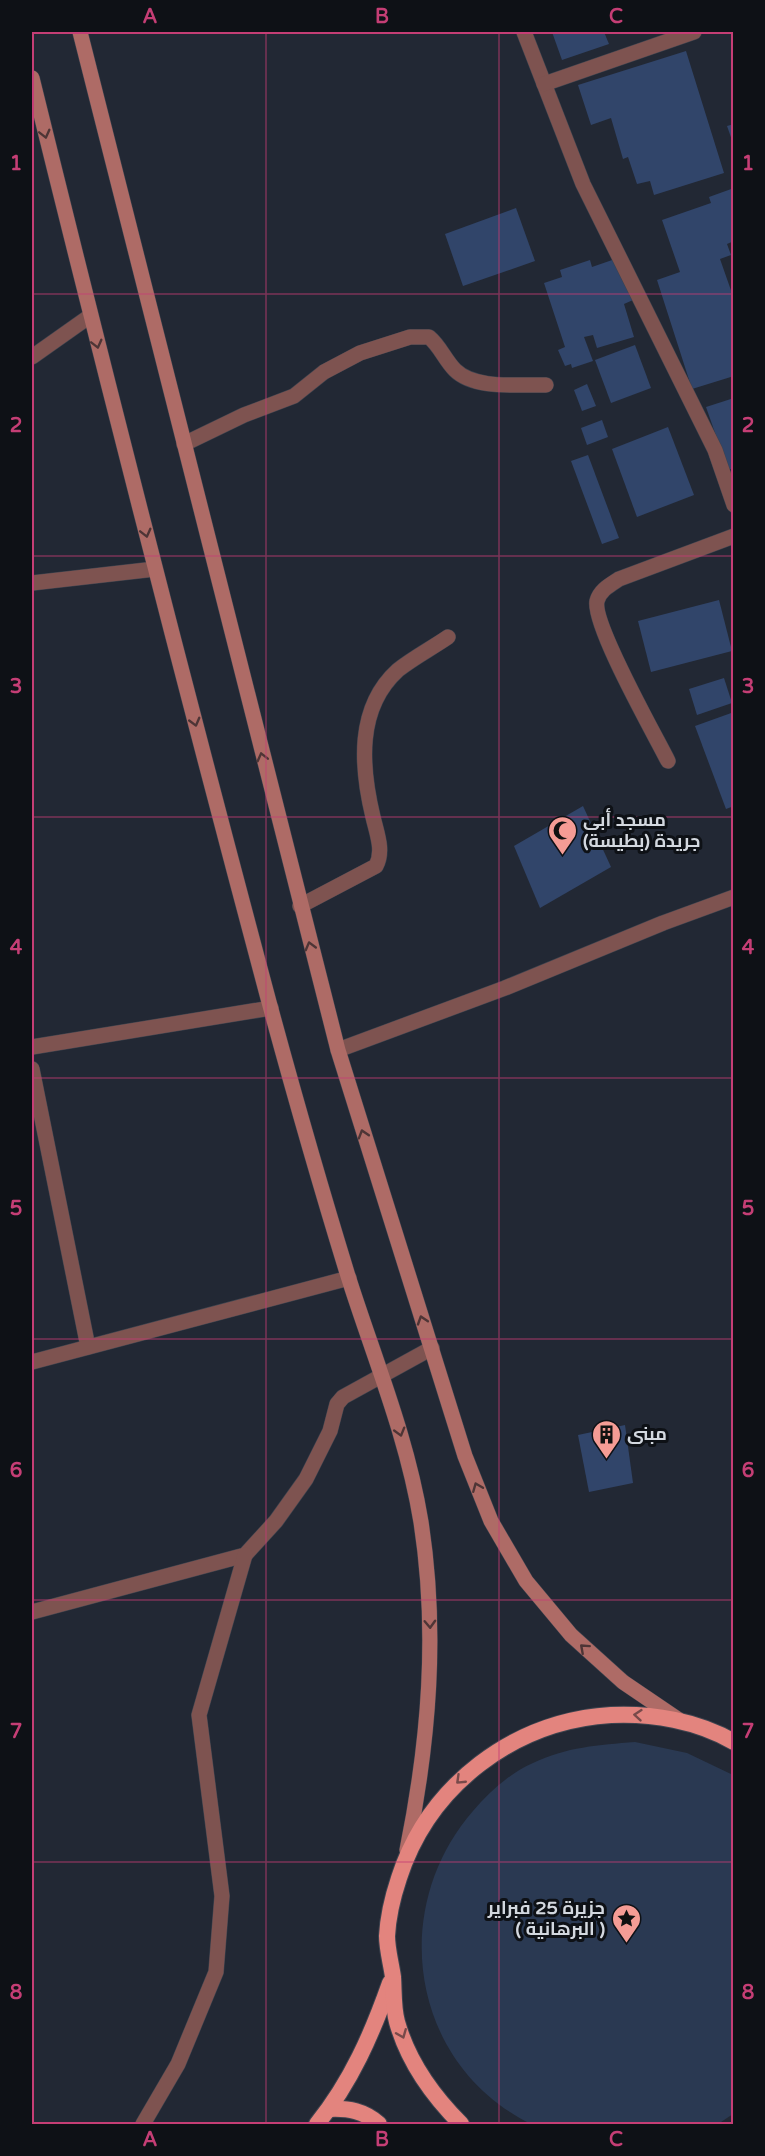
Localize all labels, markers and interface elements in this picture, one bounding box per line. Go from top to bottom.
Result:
text: A [143,5,158,29]
text: B [375,5,389,29]
text: C [609,5,623,29]
one-way arrow [38,129,51,139]
text: 1 [10,152,22,176]
text: 1 [742,152,754,176]
one-way arrow [90,339,103,349]
text: 2 [10,414,22,438]
text: 2 [742,414,754,438]
one-way arrow [138,528,151,538]
text: 3 [10,675,22,699]
text: 3 [742,675,754,699]
one-way arrow [188,716,200,726]
one-way arrow [257,752,270,762]
place label: مسجد أبي جريدة (بطيسة) [583,807,700,852]
mosque icon: مسجد أبي جريدة (بطيسة) [546,814,578,856]
text: 4 [10,936,23,960]
text: 4 [742,936,755,960]
one-way arrow [305,941,317,952]
one-way arrow [358,1129,371,1140]
text: 5 [10,1197,22,1221]
text: 5 [742,1197,754,1221]
one-way arrow [417,1315,430,1326]
building icon: مبنى [590,1418,622,1460]
place label: مبنى [627,1423,667,1445]
one-way arrow [393,1426,405,1437]
text: 6 [10,1459,22,1483]
text: 6 [742,1459,754,1483]
one-way arrow [472,1482,484,1493]
one-way arrow [423,1619,436,1628]
one-way arrow [580,1644,591,1655]
one-way arrow [633,1709,642,1722]
text: 7 [10,1720,22,1744]
text: 7 [742,1720,754,1744]
one-way arrow [457,1773,468,1784]
place label: جزيرة 25 فبراير ( البرهانية ) [487,1897,605,1940]
place icon: جزيرة 25 فبراير ( البرهانية ) [610,1902,642,1944]
text: 8 [10,1981,22,2005]
text: 8 [742,1981,754,2005]
one-way arrow [395,2028,407,2039]
text: A [143,2128,158,2152]
text: B [375,2128,389,2152]
text: C [609,2128,623,2152]

